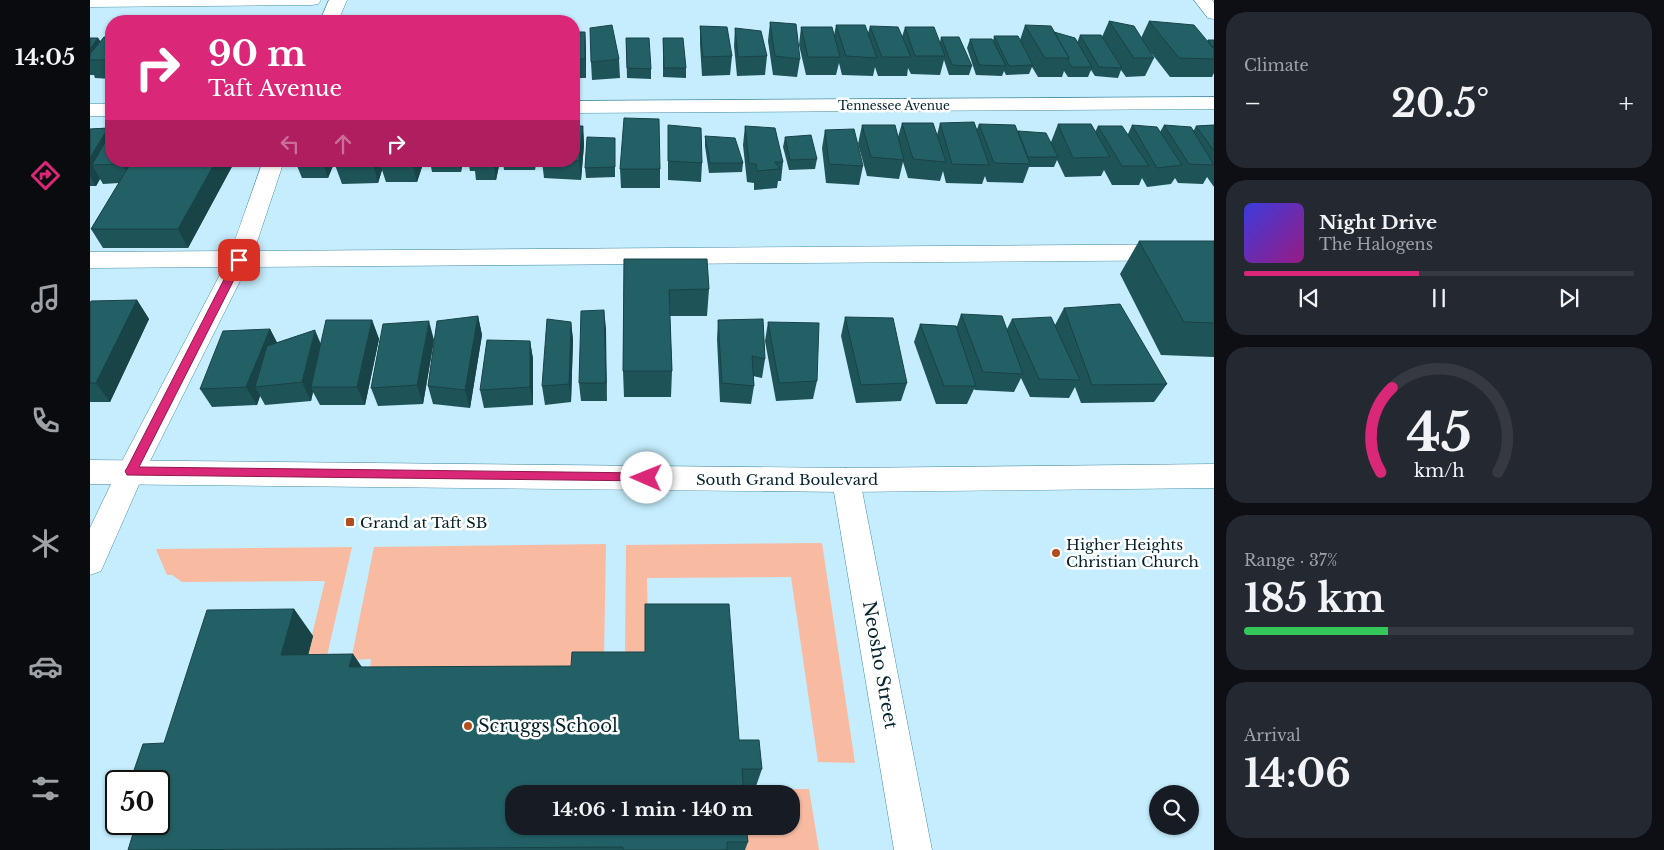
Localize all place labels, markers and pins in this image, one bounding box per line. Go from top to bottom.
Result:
pin [218,239,260,281]
place label: Grand at Taft SB [360,513,487,532]
marker: Grand at Taft SB [344,516,356,528]
place label: Higher Heights Christian Church [1066,535,1199,571]
marker: Higher Heights Christian Church [1050,547,1062,559]
place label: Scruggs School [478,715,618,737]
marker: Scruggs School [462,720,474,732]

